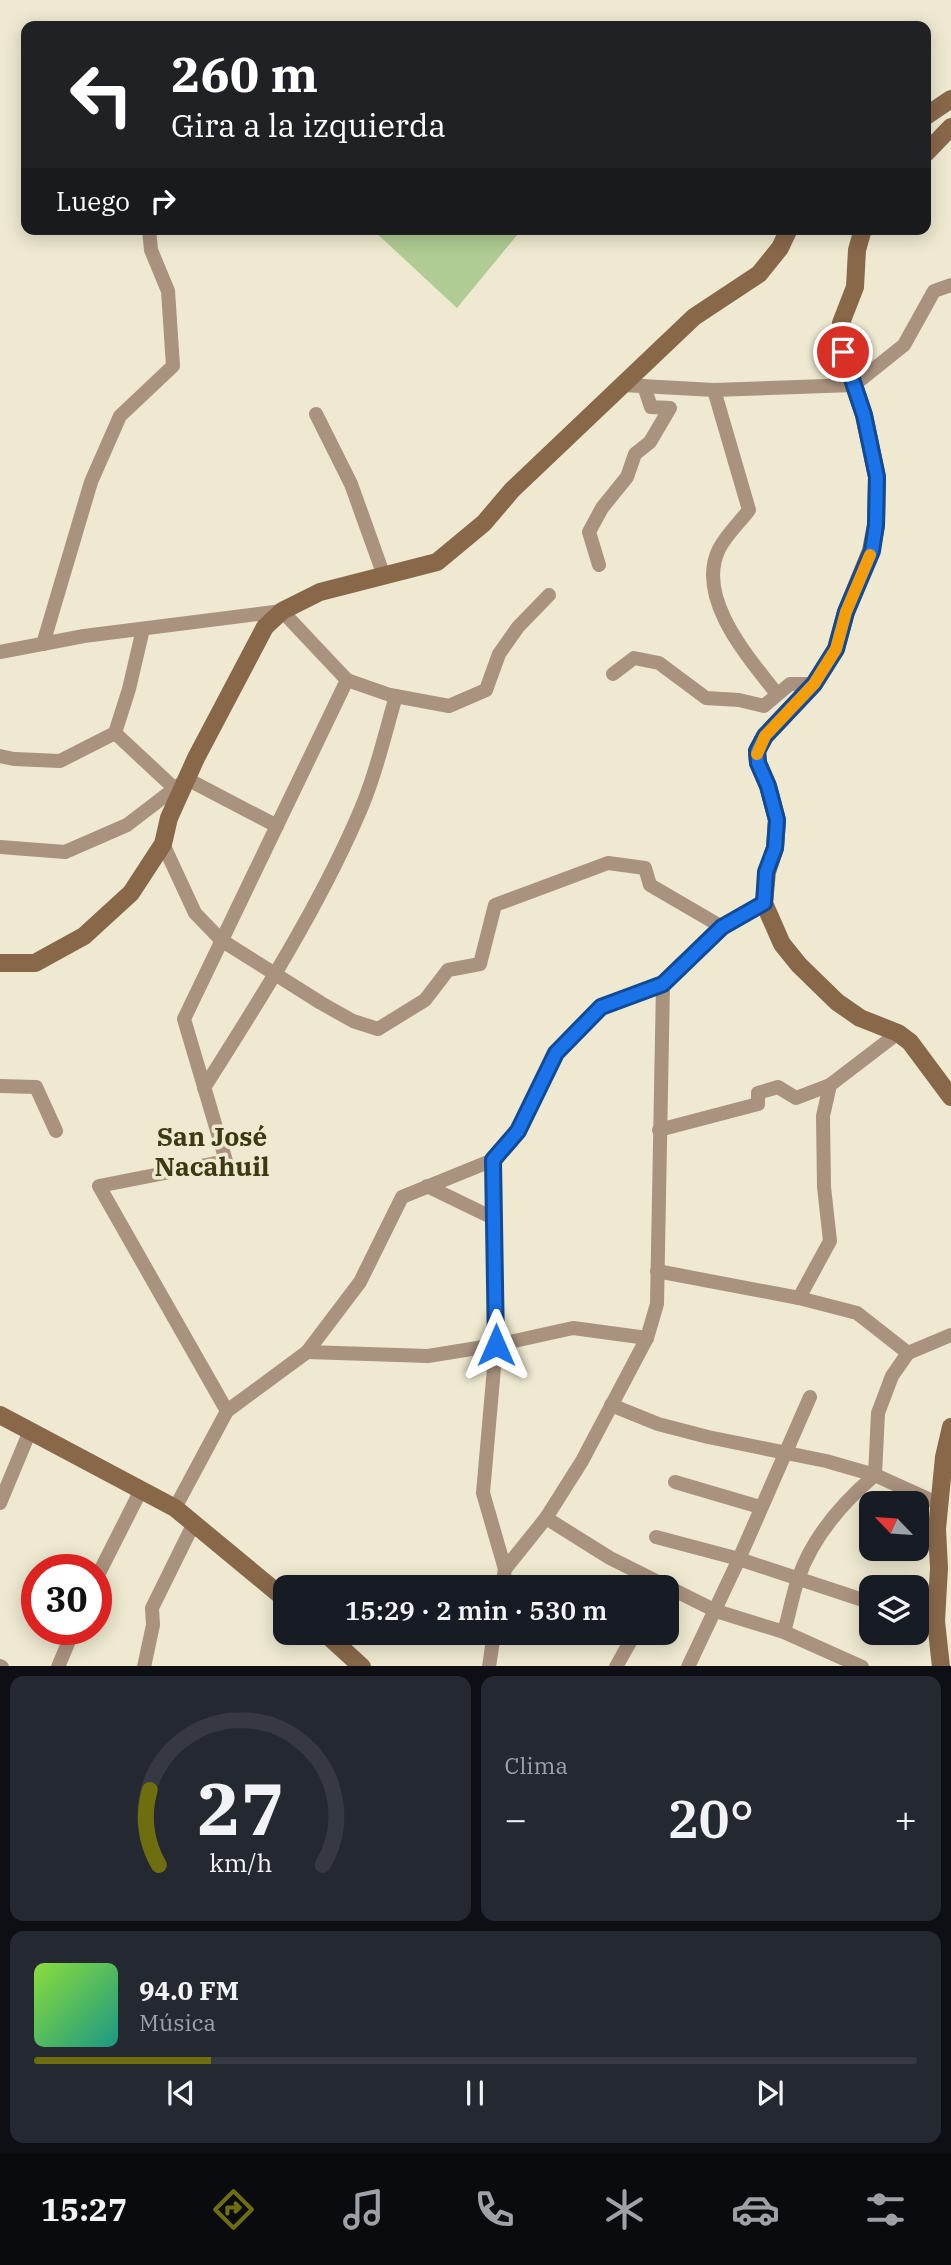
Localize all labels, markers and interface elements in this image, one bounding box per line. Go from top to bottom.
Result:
text: 260 m [171,42,318,105]
icon: left [56,49,147,140]
text: Gira a la izquierda [171,104,446,146]
icon: right [144,182,182,220]
text: Luego [56,184,130,218]
pin [813,322,873,382]
icon: arrive [824,333,862,371]
district label: San José Nacahuil [155,1119,269,1183]
position arrow [459,1308,533,1382]
north arrow [859,1491,929,1561]
map controls [859,1491,929,1645]
speed limit sign: 30 [21,1554,112,1645]
button: layers [859,1575,929,1645]
text: 15:29 · 2 min · 530 m [345,1593,607,1627]
text: Clima [505,1750,568,1780]
text: 27 [197,1760,284,1855]
text: 20° [667,1785,754,1852]
text: − [505,1794,527,1843]
text: + [894,1794,917,1843]
text: km/h [209,1845,272,1878]
text: 94.0 FM [139,1973,239,2007]
text: Música [139,2007,216,2037]
icon: previous [162,2074,200,2112]
icon: pause [456,2074,494,2112]
icon: next [751,2074,789,2112]
icon: directions [209,2185,258,2234]
icon: music [339,2185,388,2234]
icon: phone [470,2185,519,2234]
icon: climate [600,2185,649,2234]
icon: car [731,2185,780,2234]
icon: filters [861,2185,910,2234]
text: 15:27 [41,2188,127,2230]

